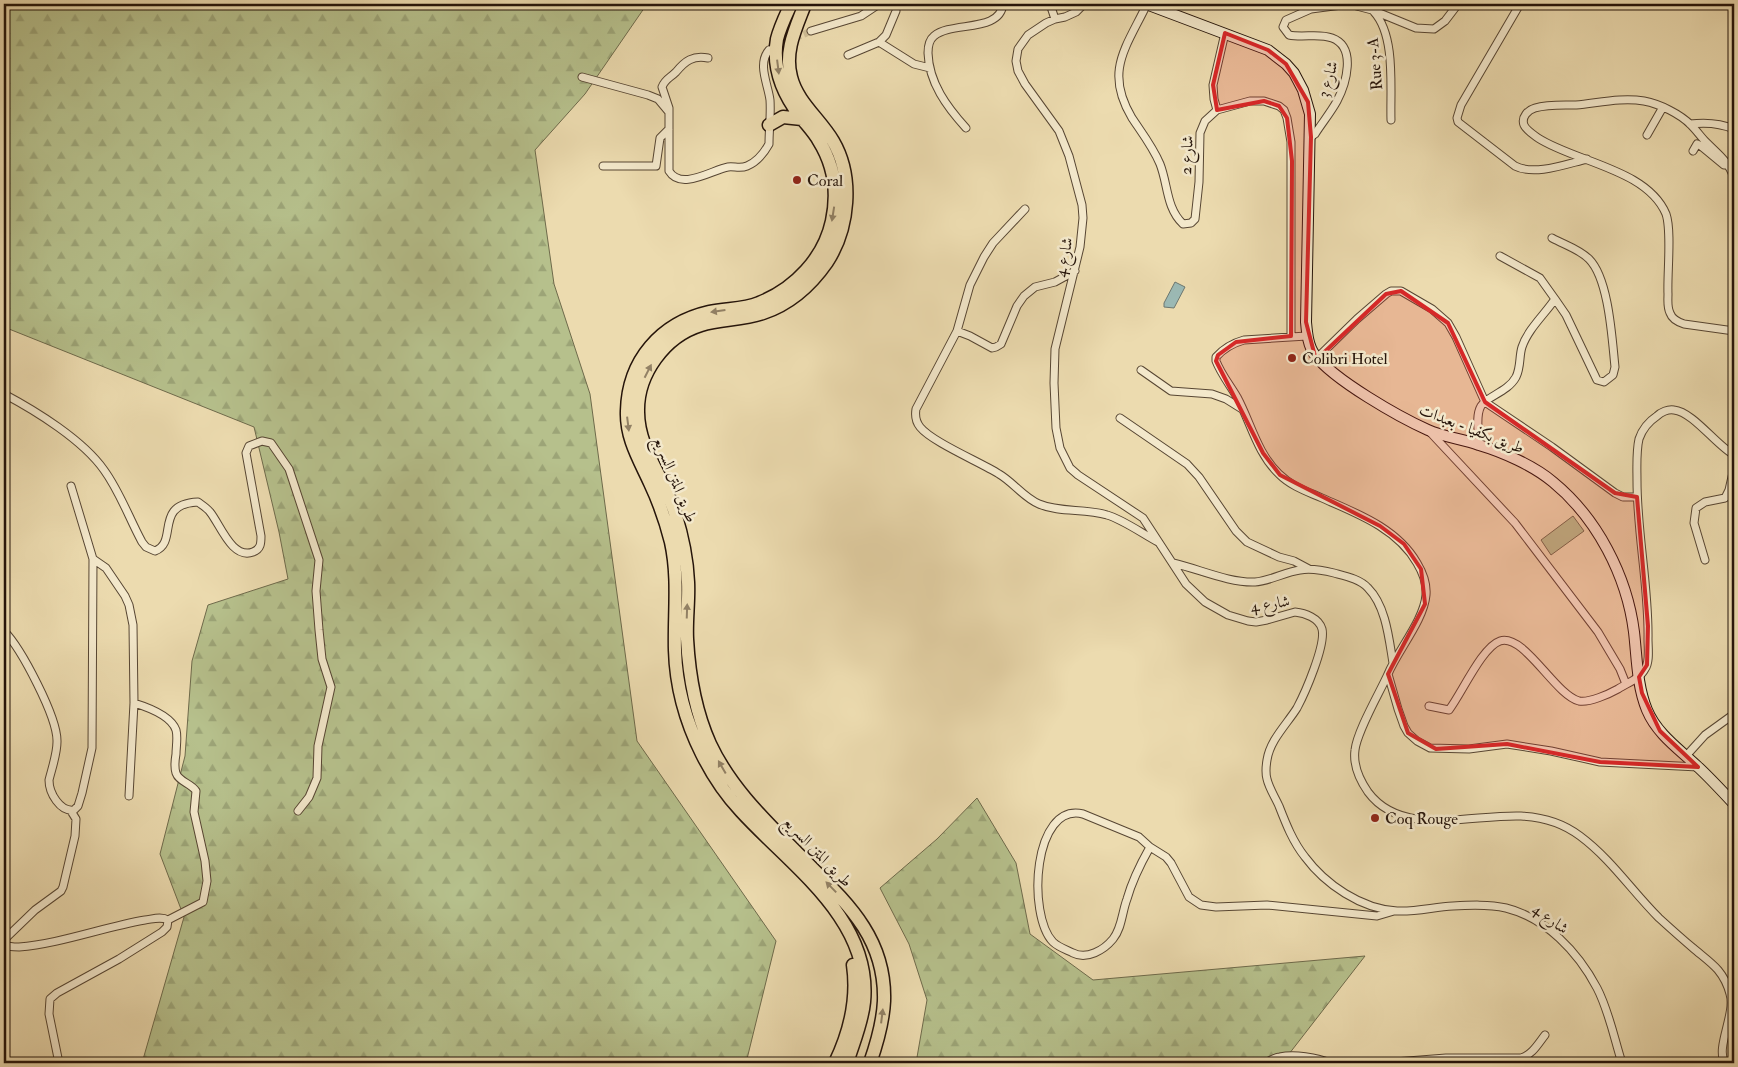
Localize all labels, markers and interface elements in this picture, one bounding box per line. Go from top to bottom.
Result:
street label: Rue 3-A [1363,37,1387,91]
street label: شارع 3 [1313,59,1346,101]
one-way arrow [774,60,782,76]
street label: شارع 2 [1176,135,1201,175]
place label: Coral [807,171,843,191]
marker: Coral [791,174,803,186]
one-way arrow [828,207,836,223]
street label: شارع 4 [1050,236,1081,279]
one-way arrow [710,307,726,315]
place label: Colibri Hotel [1302,349,1388,369]
marker: Colibri Hotel [1286,352,1298,364]
one-way arrow [644,364,652,379]
street label: طريق بكفيا - بعبدات [1416,400,1527,458]
one-way arrow [624,417,632,433]
street label: طريق المتن السريع [644,433,701,527]
street label: شارع 4 [1249,591,1292,620]
one-way arrow [684,602,692,618]
one-way arrow [718,760,727,773]
place label: Coq Rouge [1385,809,1458,829]
street label: طريق المتن السريع [775,812,856,895]
marker: Coq Rouge [1369,812,1381,824]
one-way arrow [825,881,837,893]
street label: شارع 4 [1527,899,1572,941]
one-way arrow [879,1008,887,1024]

